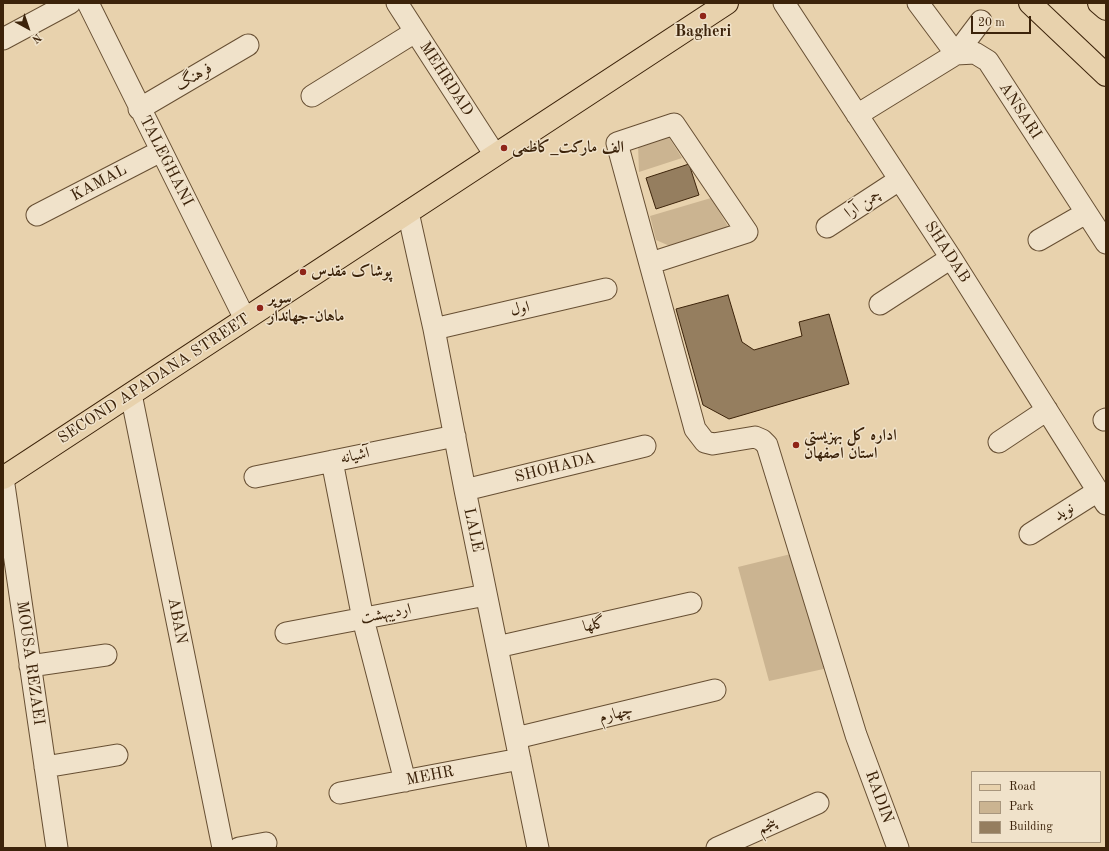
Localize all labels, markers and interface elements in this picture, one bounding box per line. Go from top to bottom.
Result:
north arrow [8,8,48,48]
scale bar [973,8,1033,34]
marker: Bagheri [698,11,708,21]
text: 20 m [978,17,1005,29]
place label: Bagheri [675,22,731,42]
text: N [29,31,43,44]
street label: MEHRDAD [415,38,477,120]
street label: فرهنگ [172,59,216,95]
street label: ANSARI [995,79,1045,143]
street label: TALEGHANI [135,112,197,210]
place label: الف مارکت_کاظمی [512,138,624,158]
marker: الف مارکت_کاظمی [499,143,509,153]
street label: KAMAL [68,160,130,206]
street label: چمن آرا [841,185,885,223]
street label: SHADAB [920,218,974,286]
place label: پوشاک مقدس [311,262,392,282]
marker: پوشاک مقدس [298,267,308,277]
place label: سوپر ماهان-جهاندار [268,289,345,327]
street label: اول [508,297,532,321]
marker: سوپر ماهان-جهاندار [255,303,265,313]
street label: SECOND APADANA STREET [54,310,254,448]
place label: اداره کل بهزیستی استان اصفهان [804,426,897,464]
marker: اداره کل بهزیستی استان اصفهان [791,440,801,450]
street label: آشیانه [339,444,371,468]
street label: SHOHADA [513,449,597,487]
street label: نوید [1050,498,1078,526]
street label: LALE [459,506,487,554]
street label: ABAN [163,596,191,646]
street label: MOUSA REZAEI [12,600,48,726]
street label: اردیبهشت [359,600,413,628]
street label: گلها [581,613,607,637]
street label: چهارم [597,701,635,727]
street label: MEHR [404,762,456,790]
street label: RADIN [861,768,897,826]
legend [971,771,1101,843]
text: Road [1009,781,1036,793]
text: Park [1009,801,1034,813]
street label: پنجم [754,813,780,839]
text: Building [1009,821,1053,833]

